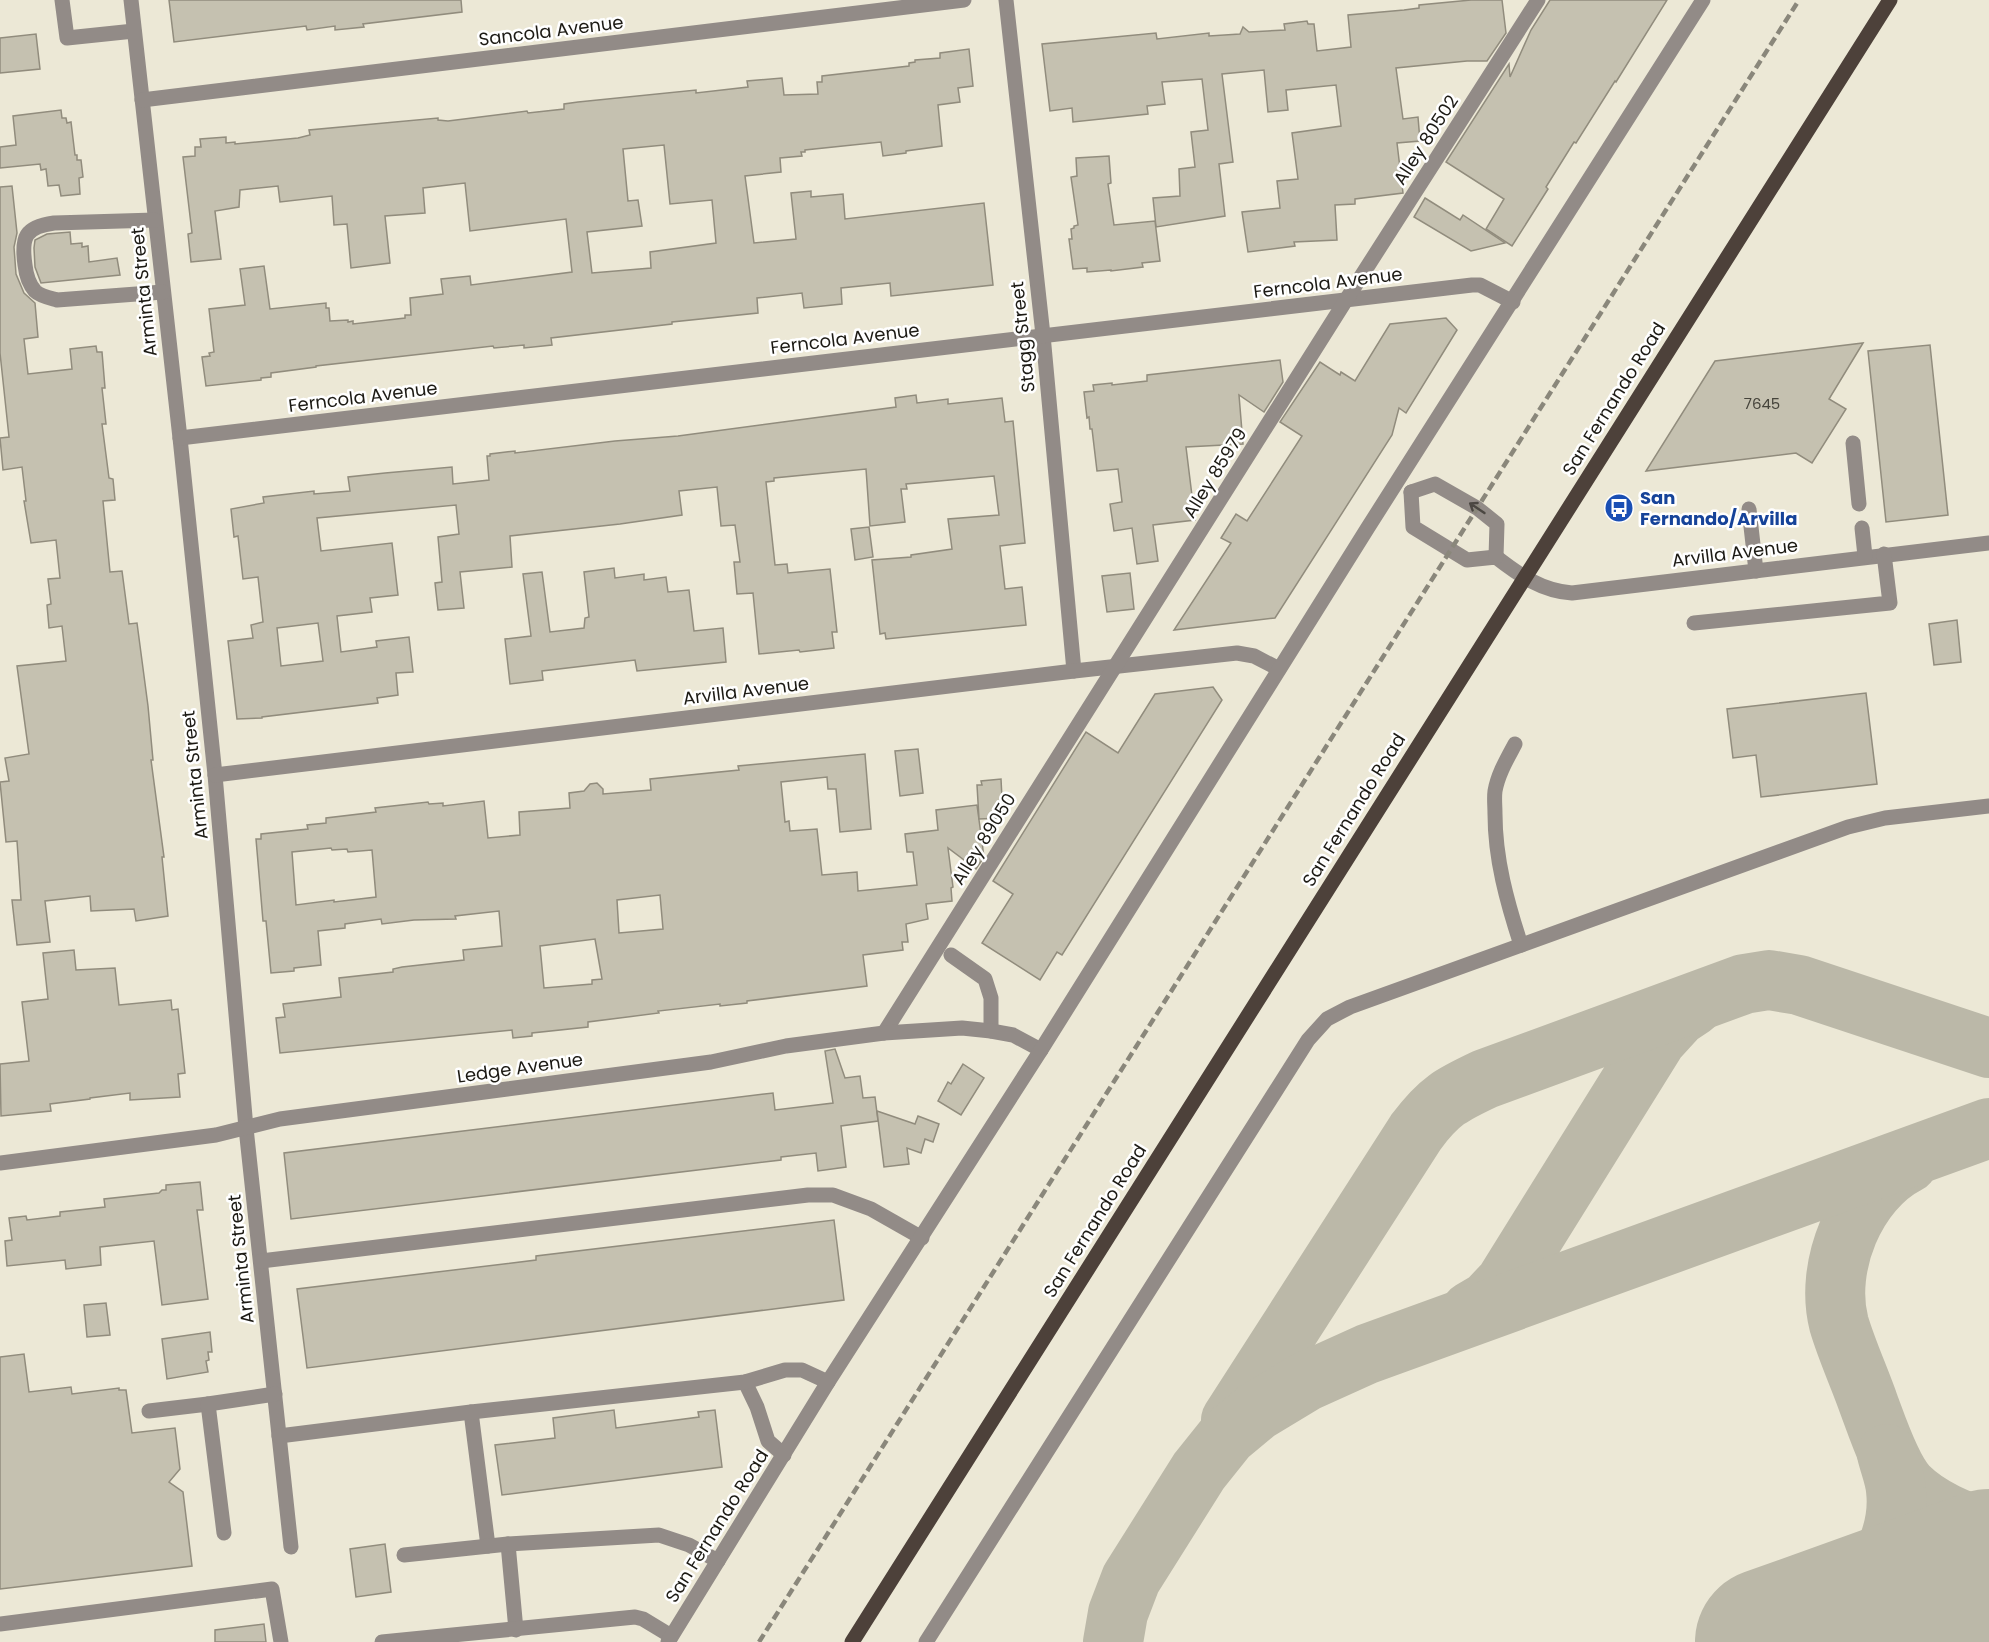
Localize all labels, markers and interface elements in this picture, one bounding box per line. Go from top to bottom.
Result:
street label: Sancola Avenue [477,9,625,52]
street label: Alley 80502 [1387,90,1464,190]
street label: Arminta Street [124,226,163,358]
street label: Ferncola Avenue [1252,261,1404,304]
street label: Stagg Street [1004,280,1041,394]
street label: Ferncola Avenue [769,317,921,360]
street label: San Fernando Road [1556,317,1671,480]
street label: Ferncola Avenue [287,375,439,418]
house number: 7645 [1744,393,1780,414]
street label: Alley 85979 [1177,423,1252,523]
place label: San Fernando/Arvilla [1640,485,1797,531]
bus stop icon: San Fernando/Arvilla [1603,492,1635,524]
one-way arrow [1469,502,1485,514]
street label: Arvilla Avenue [1670,532,1799,573]
street label: Arvilla Avenue [681,670,810,711]
street label: Arminta Street [175,709,214,841]
street label: San Fernando Road [1296,728,1411,891]
street label: Alley 89050 [945,788,1022,889]
street label: Ledge Avenue [455,1046,584,1089]
street label: San Fernando Road [1037,1139,1152,1302]
street label: Arminta Street [221,1193,260,1325]
street label: San Fernando Road [659,1444,774,1607]

